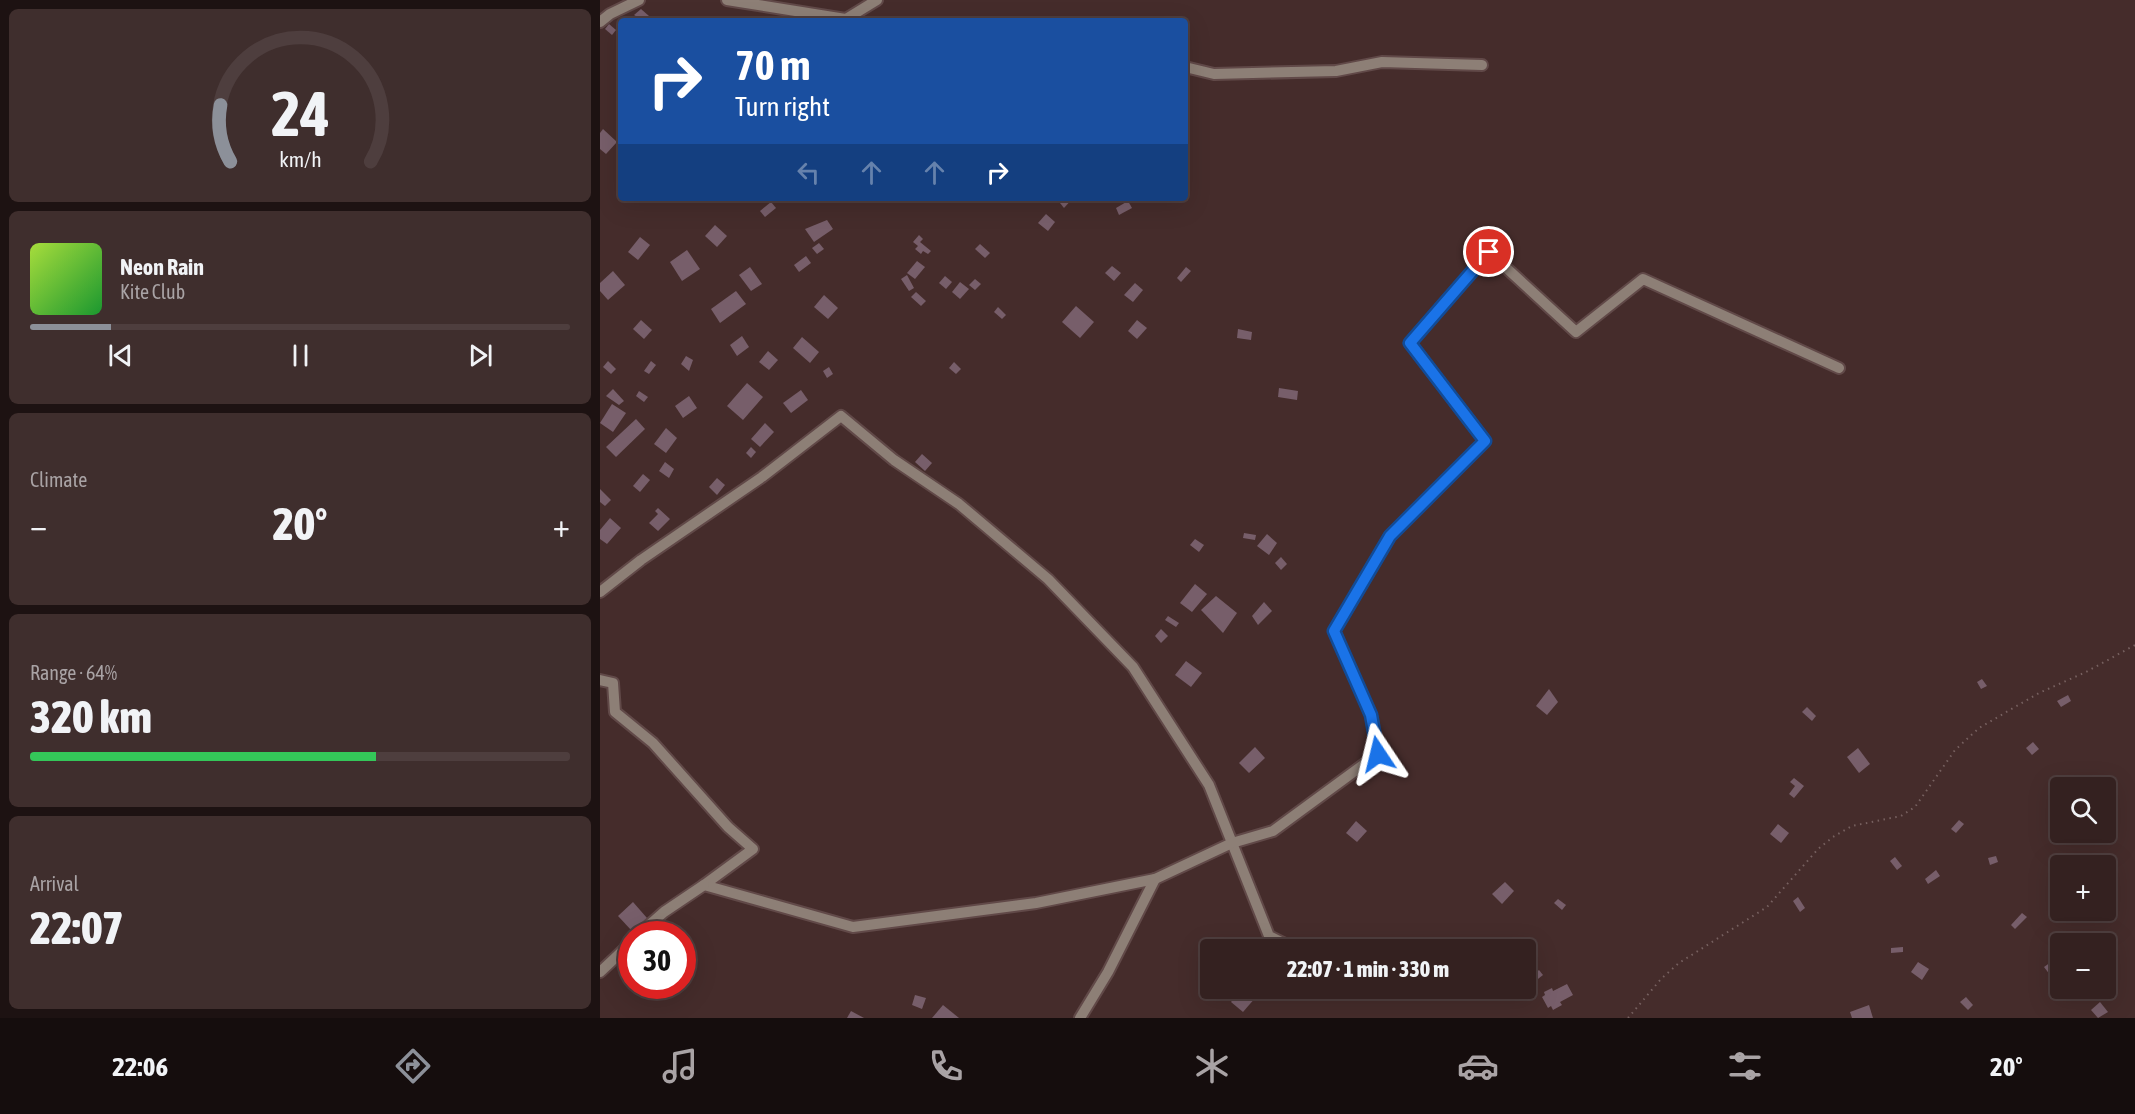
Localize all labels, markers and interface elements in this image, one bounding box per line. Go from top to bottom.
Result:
text: 70 m [735,41,810,89]
icon: right [636,42,714,120]
text: 24 [271,79,329,150]
text: Turn right [735,91,830,122]
text: km/h [279,148,321,173]
icon: left [792,156,825,189]
icon: ahead [855,156,888,189]
icon: ahead [918,156,951,189]
icon: right [981,156,1014,189]
pin [1463,226,1514,277]
icon: arrive [1472,235,1505,268]
text: Neon Rain [120,254,204,280]
text: Kite Club [120,280,185,303]
icon: previous [104,339,137,372]
icon: pause [284,339,317,372]
icon: next [464,339,497,372]
text: Climate [30,468,87,491]
text: 20° [273,498,327,550]
text: − [30,506,47,544]
text: + [553,506,570,544]
text: Range · 64% [30,661,117,684]
text: 320 km [30,691,152,743]
position arrow [1346,722,1410,786]
map controls [2050,777,2116,999]
button: search [2050,777,2116,843]
button: + [2050,855,2116,921]
text: Arrival [30,872,79,895]
text: 22:07 [30,902,124,954]
speed limit sign: 30 [618,921,696,999]
button: − [2050,933,2116,999]
text: 22:07 · 1 min · 330 m [1287,956,1449,982]
icon: directions [392,1045,434,1087]
icon: music [659,1045,701,1087]
icon: phone [925,1045,967,1087]
icon: climate [1191,1045,1233,1087]
icon: car [1457,1045,1499,1087]
icon: filters [1724,1045,1766,1087]
text: 22:06 [112,1051,168,1082]
text: 20° [1990,1051,2023,1082]

